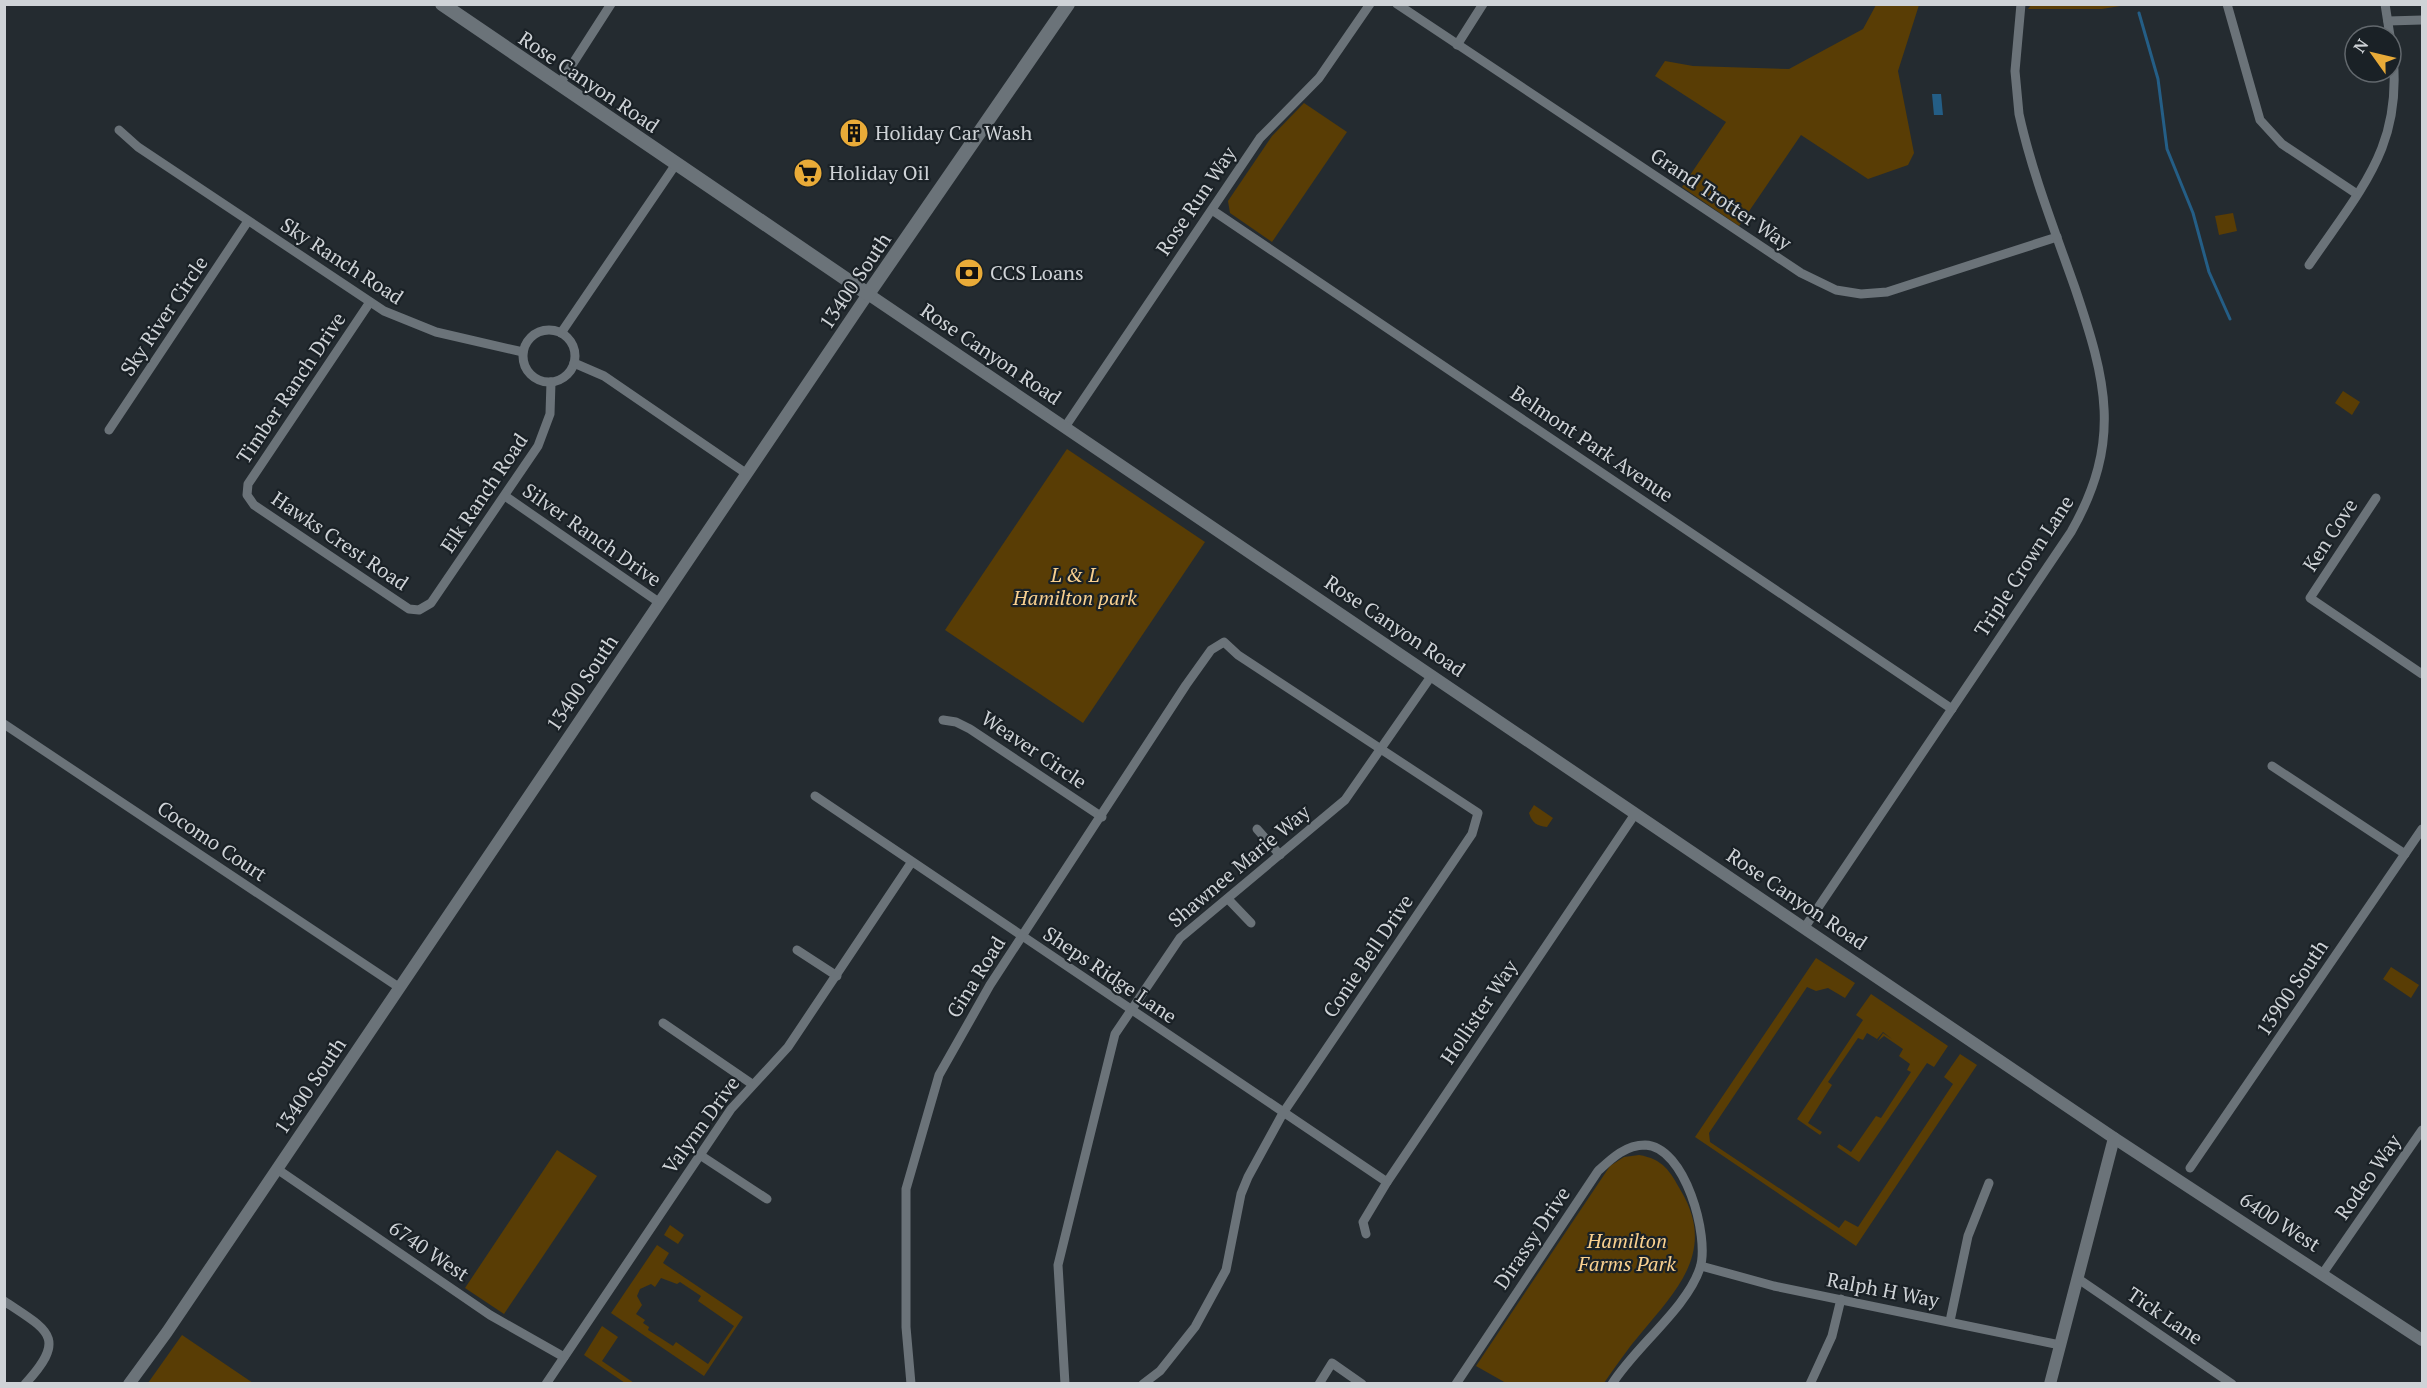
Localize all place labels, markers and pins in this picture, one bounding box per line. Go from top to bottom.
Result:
building icon: Holiday Car Wash [838,117,870,149]
place label: Holiday Car Wash [875,119,1032,146]
supermarket icon: Holiday Oil [792,157,824,189]
place label: Holiday Oil [829,159,930,186]
bank icon: CCS Loans [953,257,985,289]
place label: CCS Loans [990,259,1084,286]

